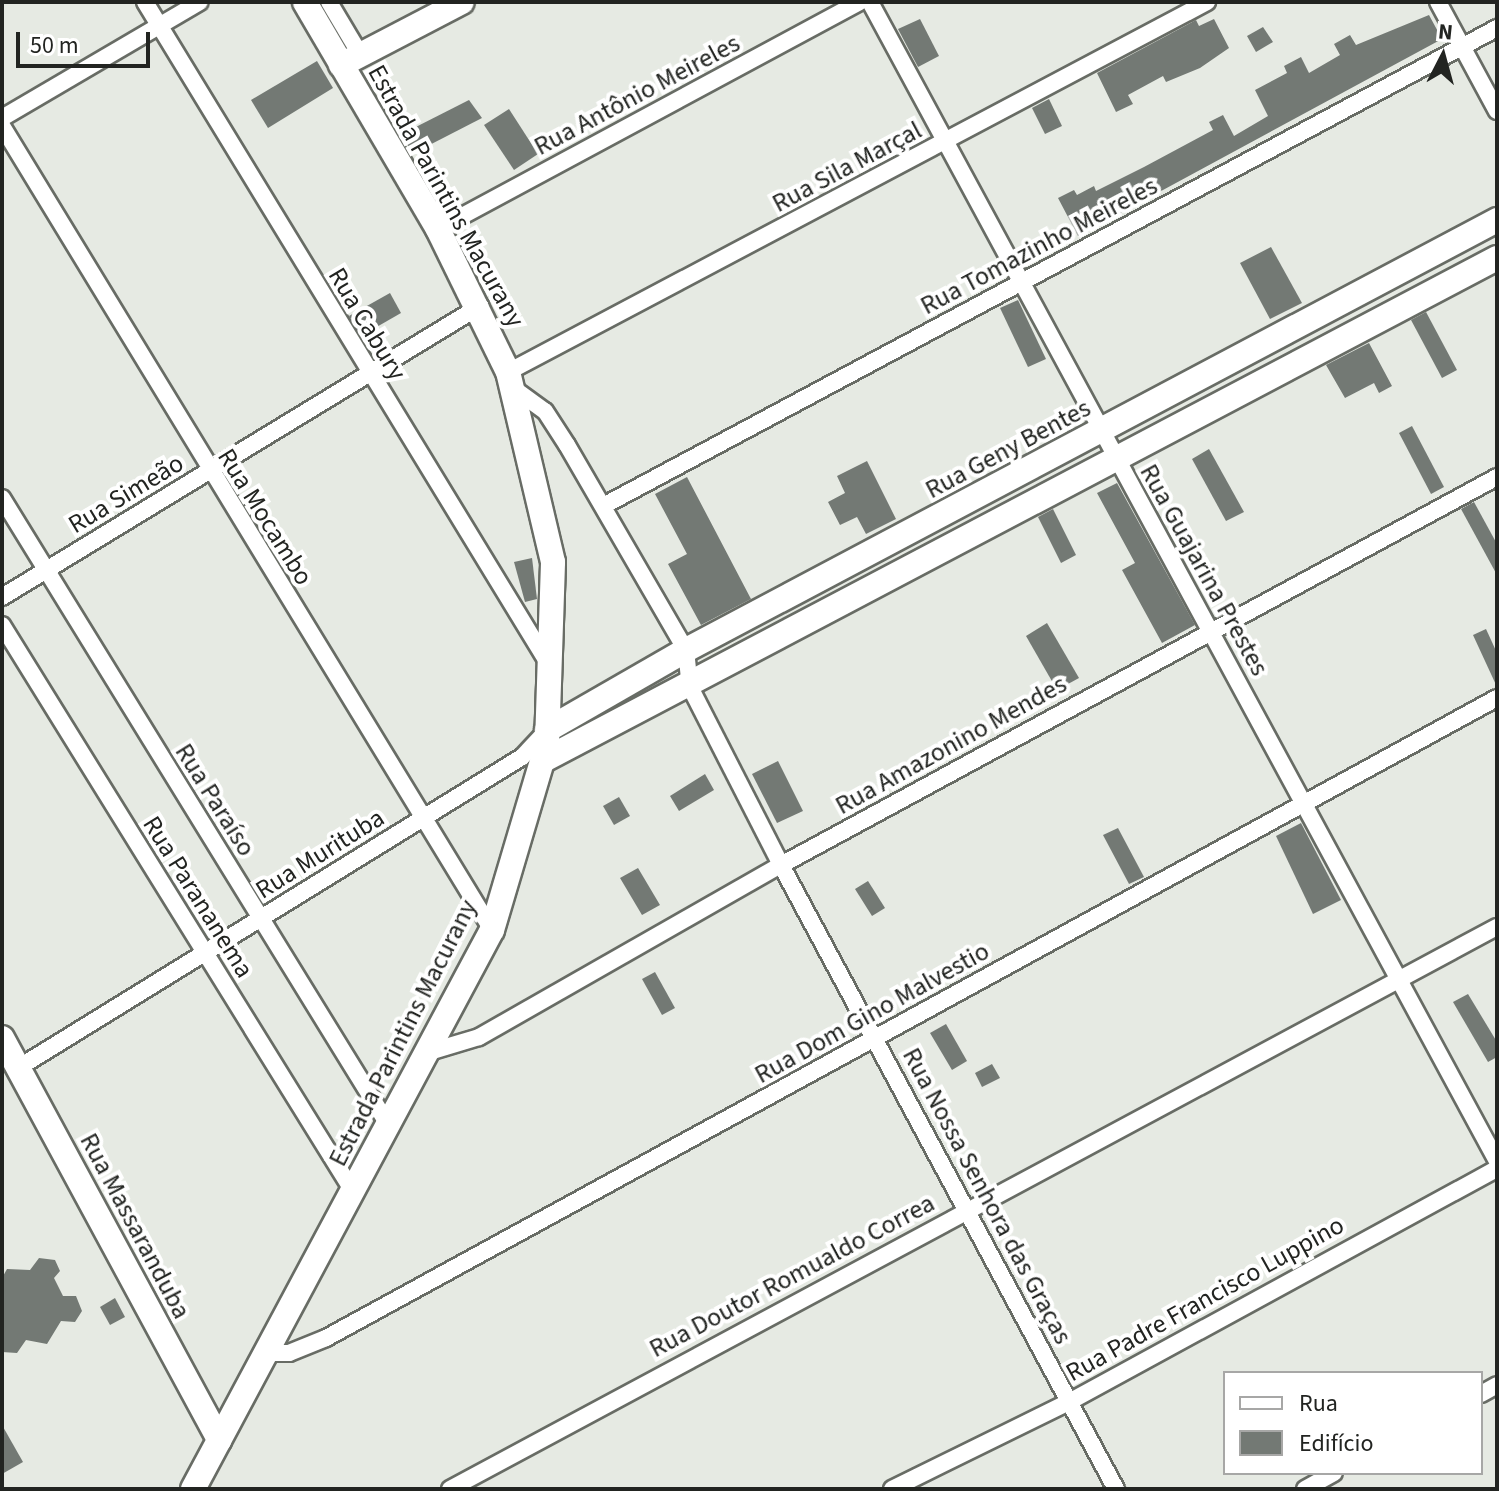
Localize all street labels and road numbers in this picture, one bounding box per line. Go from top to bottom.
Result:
street label: Rua Antônio Meireles [529,28,745,162]
street label: Estrada Parintins Macurany [361,60,531,332]
street label: Rua Sila Marçal [767,115,927,219]
street label: Rua Tomazinho Meireles [915,170,1163,322]
street label: Rua Cabury [321,262,413,386]
street label: Rua Geny Bentes [920,392,1096,506]
street label: Rua Mocambo [211,443,319,591]
street label: Rua Simeão [63,447,189,541]
street label: Rua Guajarina Prestes [1133,459,1275,681]
street label: Rua Amazonino Mendes [830,669,1072,821]
street label: Rua Paraíso [168,738,262,862]
street label: Rua Murituba [250,802,390,906]
street label: Rua Parananema [136,810,260,984]
street label: Estrada Parintins Macurany [322,895,484,1171]
street label: Rua Dom Gino Malvestio [749,936,995,1090]
street label: Rua Nossa Senhora das Graças [896,1043,1078,1349]
street label: Rua Massaranduba [73,1128,197,1324]
street label: Rua Doutor Romualdo Correa [644,1187,940,1365]
street label: Rua Padre Francisco Luppino [1061,1209,1349,1389]

